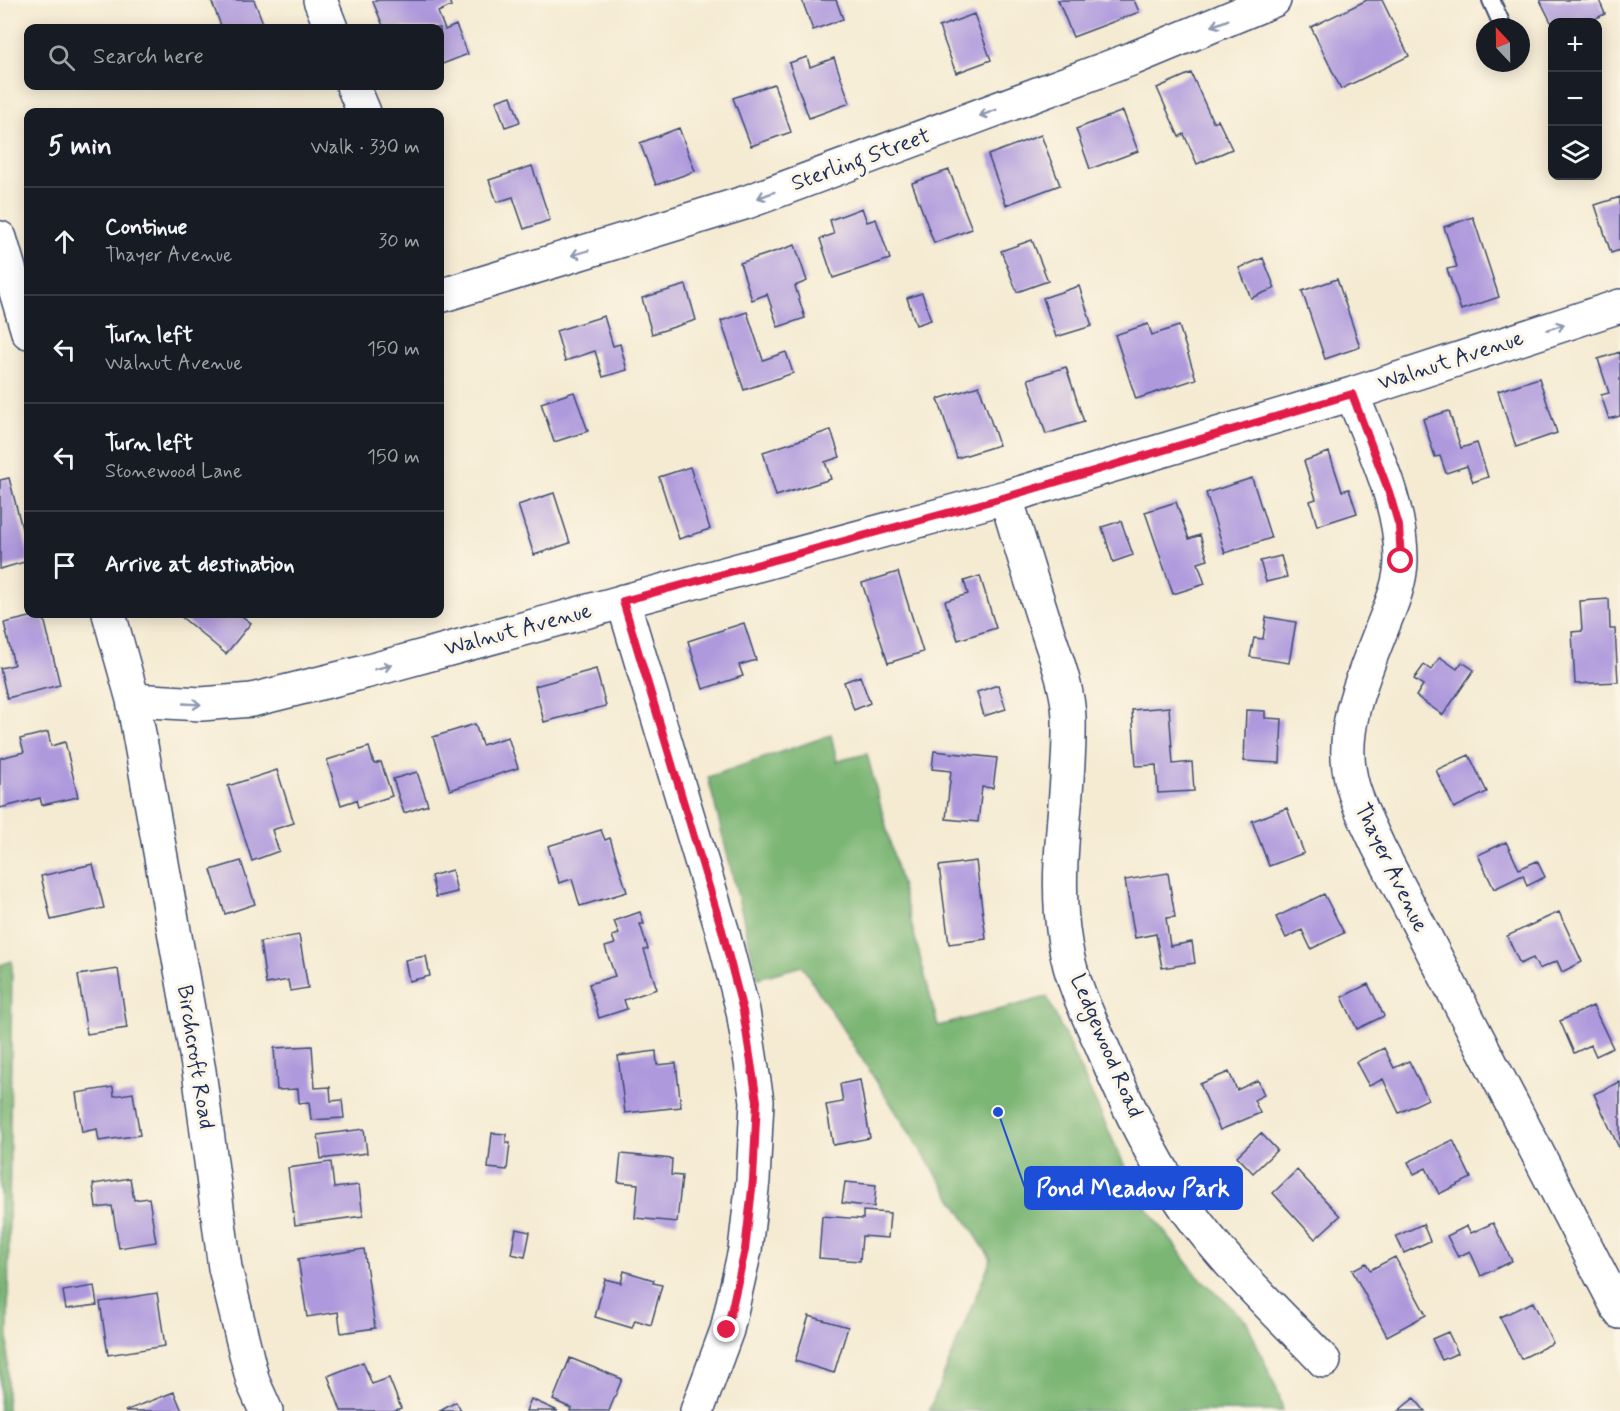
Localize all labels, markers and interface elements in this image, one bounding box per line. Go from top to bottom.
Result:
north arrow [1476,18,1530,72]
map controls [1548,18,1602,180]
button: + [1548,18,1602,72]
one-way arrow [1212,19,1230,30]
search box [24,24,444,90]
icon: search [45,41,78,74]
text: Search here [93,43,204,71]
button: − [1548,72,1602,126]
one-way arrow [980,109,998,120]
street label: Sterling Street [788,122,935,201]
button: layers [1548,126,1602,180]
text: 5 min [48,130,112,164]
text: Walk · 330 m [311,134,420,161]
one-way arrow [757,191,776,202]
text: Continue [105,214,187,242]
icon: ahead [48,225,81,258]
text: 30 m [378,228,420,255]
text: Thayer Avenue [105,242,232,269]
one-way arrow [571,248,590,259]
one-way arrow [1546,321,1565,332]
text: Turn left [105,322,193,350]
street label: Walnut Avenue [1375,324,1527,398]
icon: left [48,333,81,366]
text: 150 m [367,336,420,363]
text: Walnut Avenue [105,350,243,377]
text: Turn left [105,430,193,458]
icon: left [48,441,81,474]
text: 150 m [367,444,420,471]
text: Stonewood Lane [105,458,242,485]
route start [1387,547,1413,573]
icon: arrive [48,549,81,582]
text: Arrive at destination [105,551,295,579]
street label: Walnut Avenue [441,597,595,663]
one-way arrow [373,661,392,673]
one-way arrow [181,698,201,709]
street label: Thayer Avenue [1348,799,1434,937]
street label: Ledgewood Road [1060,970,1149,1123]
street label: Birchcroft Road [170,983,220,1131]
callout: Pond Meadow Park [1025,1167,1242,1209]
text: Pond Meadow Park [1036,1174,1230,1205]
route end [713,1316,739,1342]

